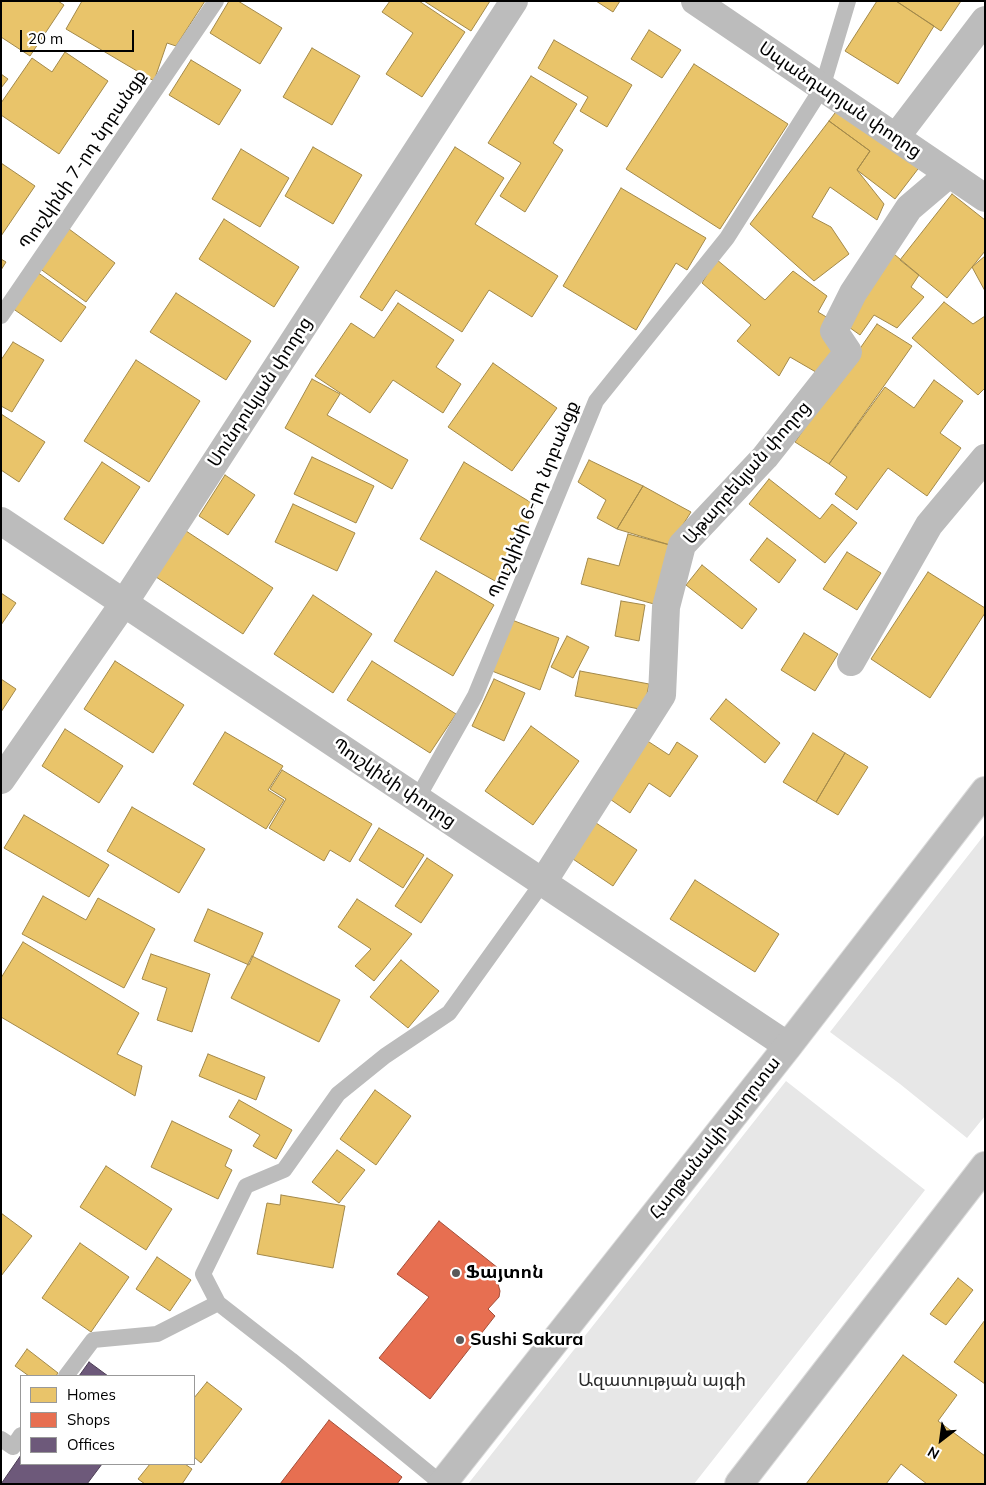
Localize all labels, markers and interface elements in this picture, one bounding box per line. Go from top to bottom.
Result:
scale bar [22,20,136,52]
text: 20 m [28,29,63,48]
street label: Սպանդարյան փողոց [754,37,926,163]
street label: Պուշկինի 7-րդ նրբանցք [15,66,151,254]
street label: Սունդուկյան փողոց [203,313,317,471]
street label: Աթարբեկյան փողոց [679,397,815,549]
street label: Պուշկինի 6-րդ նրբանցք [484,398,584,602]
street label: Պուշկինի փողոց [328,734,460,832]
street label: Հաղթանակի պողոտա [645,1053,785,1223]
place label: Ֆայտոն [466,1262,544,1284]
marker: Ֆայտոն [450,1267,462,1279]
place label: Sushi Sakura [470,1329,583,1351]
marker: Sushi Sakura [454,1334,466,1346]
park label: Ազատության այգի [578,1370,746,1392]
legend [20,1375,195,1465]
text: Homes [67,1385,116,1404]
text: Shops [67,1410,110,1429]
north arrow [916,1415,966,1465]
text: Offices [67,1435,115,1454]
text: N [924,1443,943,1463]

